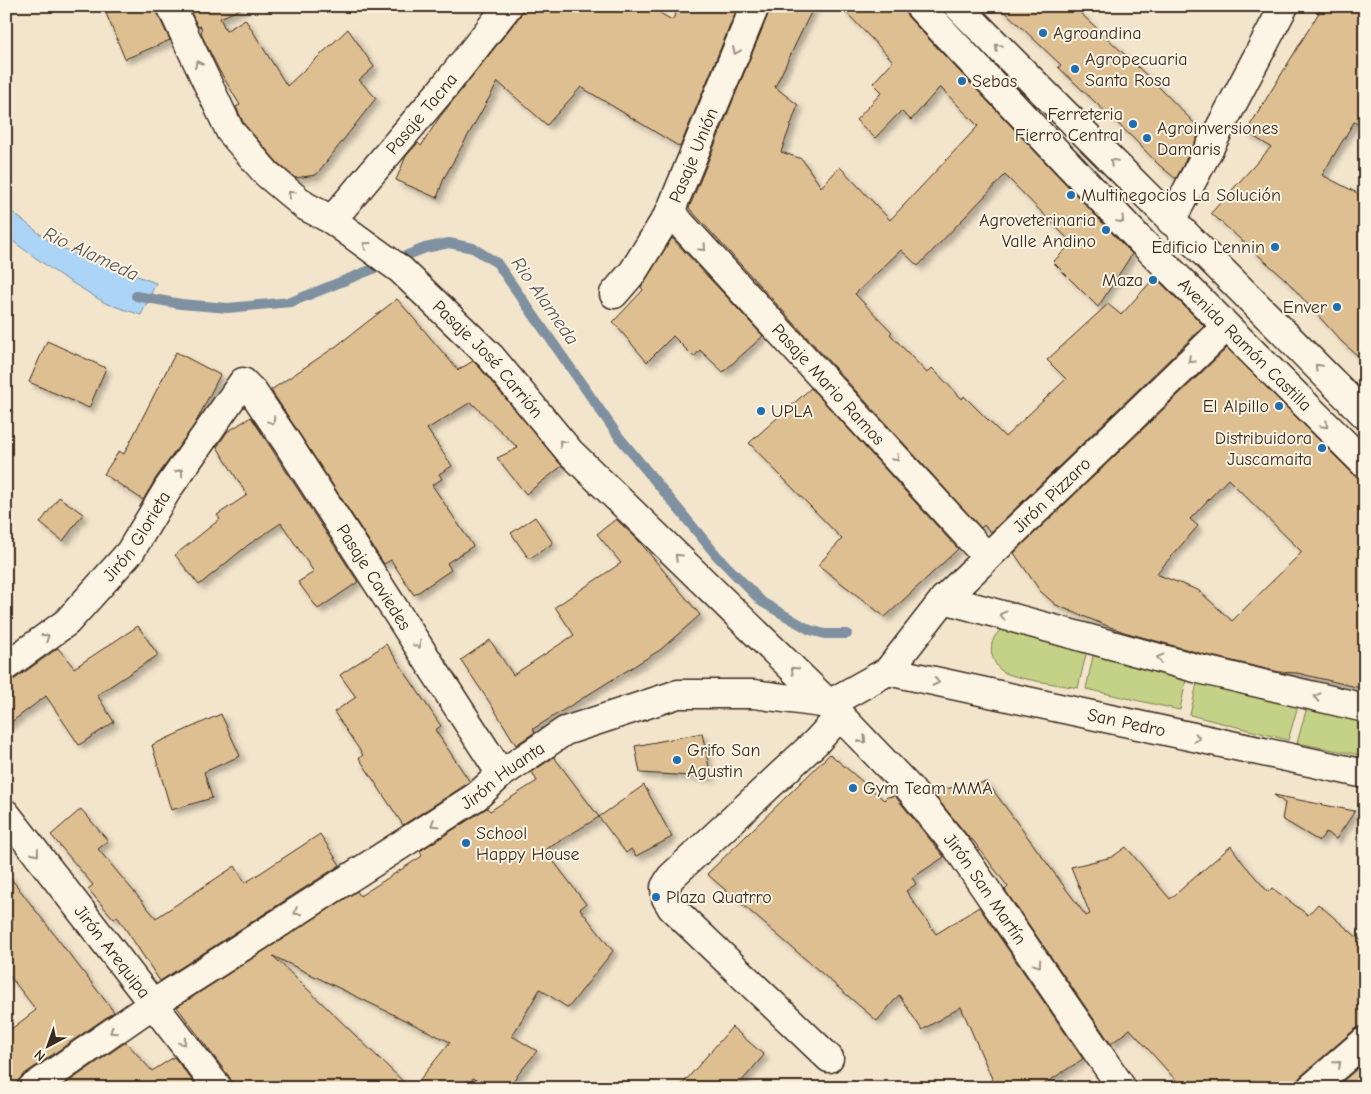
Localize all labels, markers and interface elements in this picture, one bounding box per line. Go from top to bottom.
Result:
place label: Agroandina [1053,23,1141,44]
marker: Agroandina [1037,27,1049,39]
one-way arrow [995,44,1004,53]
one-way arrow [732,46,742,55]
place label: Agropecuaria Santa Rosa [1085,49,1188,91]
one-way arrow [194,60,205,69]
marker: Agropecuaria Santa Rosa [1069,63,1081,75]
street label: Pasaje Tacna [381,69,462,159]
place label: Sebas [972,71,1017,92]
marker: Sebas [956,75,968,87]
place label: Ferreteria Fierro Central [1015,104,1123,146]
street label: Pasaje Unión [665,105,722,206]
marker: Ferreteria Fierro Central [1127,118,1139,130]
place label: Agroinversiones Damaris [1157,118,1278,160]
marker: Agroinversiones Damaris [1141,132,1153,144]
one-way arrow [1110,159,1119,168]
place label: Multinegocios La Solución [1081,185,1281,206]
marker: Multinegocios La Solución [1065,189,1077,201]
one-way arrow [288,192,297,200]
place label: Agroveterinaria Valle Andino [979,210,1096,252]
one-way arrow [1115,214,1124,223]
water label: Rio Alameda [40,222,142,286]
marker: Agroveterinaria Valle Andino [1100,224,1112,236]
place label: Edificio Lennin [1151,237,1265,258]
marker: Edificio Lennin [1269,241,1281,253]
one-way arrow [362,242,372,251]
one-way arrow [698,242,707,251]
water label: Rio Alameda [507,253,583,349]
place label: Maza [1102,270,1143,291]
marker: Maza [1147,274,1159,286]
street label: Avenida Ramón Castilla [1174,274,1316,415]
street label: Pasaje José Carrión [428,296,548,422]
place label: Enver [1283,297,1328,318]
marker: Enver [1331,301,1343,313]
street label: Pasaje Mario Ramos [767,319,889,449]
one-way arrow [1187,355,1196,364]
one-way arrow [1315,364,1324,373]
place label: El Alpillo [1203,396,1269,417]
marker: El Alpillo [1273,400,1285,412]
place label: UPLA [771,401,813,422]
marker: UPLA [755,405,767,417]
one-way arrow [266,415,275,424]
one-way arrow [1319,419,1328,428]
place label: Distribuidora Juscamaita [1215,428,1312,470]
one-way arrow [560,440,568,449]
marker: Distribuidora Juscamaita [1316,442,1328,454]
one-way arrow [890,452,899,461]
street label: Jirón Pizzaro [1009,453,1095,537]
one-way arrow [174,468,183,478]
street label: Jirón Glorieta [98,487,175,586]
street label: Pasaje Caviedes [332,520,416,634]
one-way arrow [675,554,684,563]
one-way arrow [999,611,1007,621]
one-way arrow [40,634,50,643]
one-way arrow [412,639,421,649]
one-way arrow [1155,653,1164,664]
one-way arrow [791,667,800,676]
one-way arrow [931,676,940,687]
one-way arrow [1313,692,1322,703]
street label: San Pedro [1085,704,1168,741]
one-way arrow [1193,732,1202,742]
one-way arrow [857,734,866,743]
street label: Jirón Huanta [457,737,548,814]
place label: Grifo San Agustin [687,740,761,782]
marker: Grifo San Agustin [671,754,683,766]
place label: Gym Team MMA [863,778,993,799]
marker: Gym Team MMA [847,782,859,794]
one-way arrow [430,818,440,827]
place label: School Happy House [476,823,580,865]
street label: Jirón San Martín [939,829,1031,948]
marker: School Happy House [460,837,472,849]
one-way arrow [31,847,39,856]
place label: Plaza Quatrro [666,887,772,908]
marker: Plaza Quatrro [650,891,662,903]
street label: Jirón Arequipa [70,901,155,1002]
one-way arrow [294,905,303,915]
one-way arrow [1032,958,1041,968]
north arrow [22,1022,72,1072]
one-way arrow [110,1025,119,1035]
one-way arrow [178,1036,186,1045]
text: N [31,1046,49,1065]
one-way arrow [1332,1061,1341,1070]

